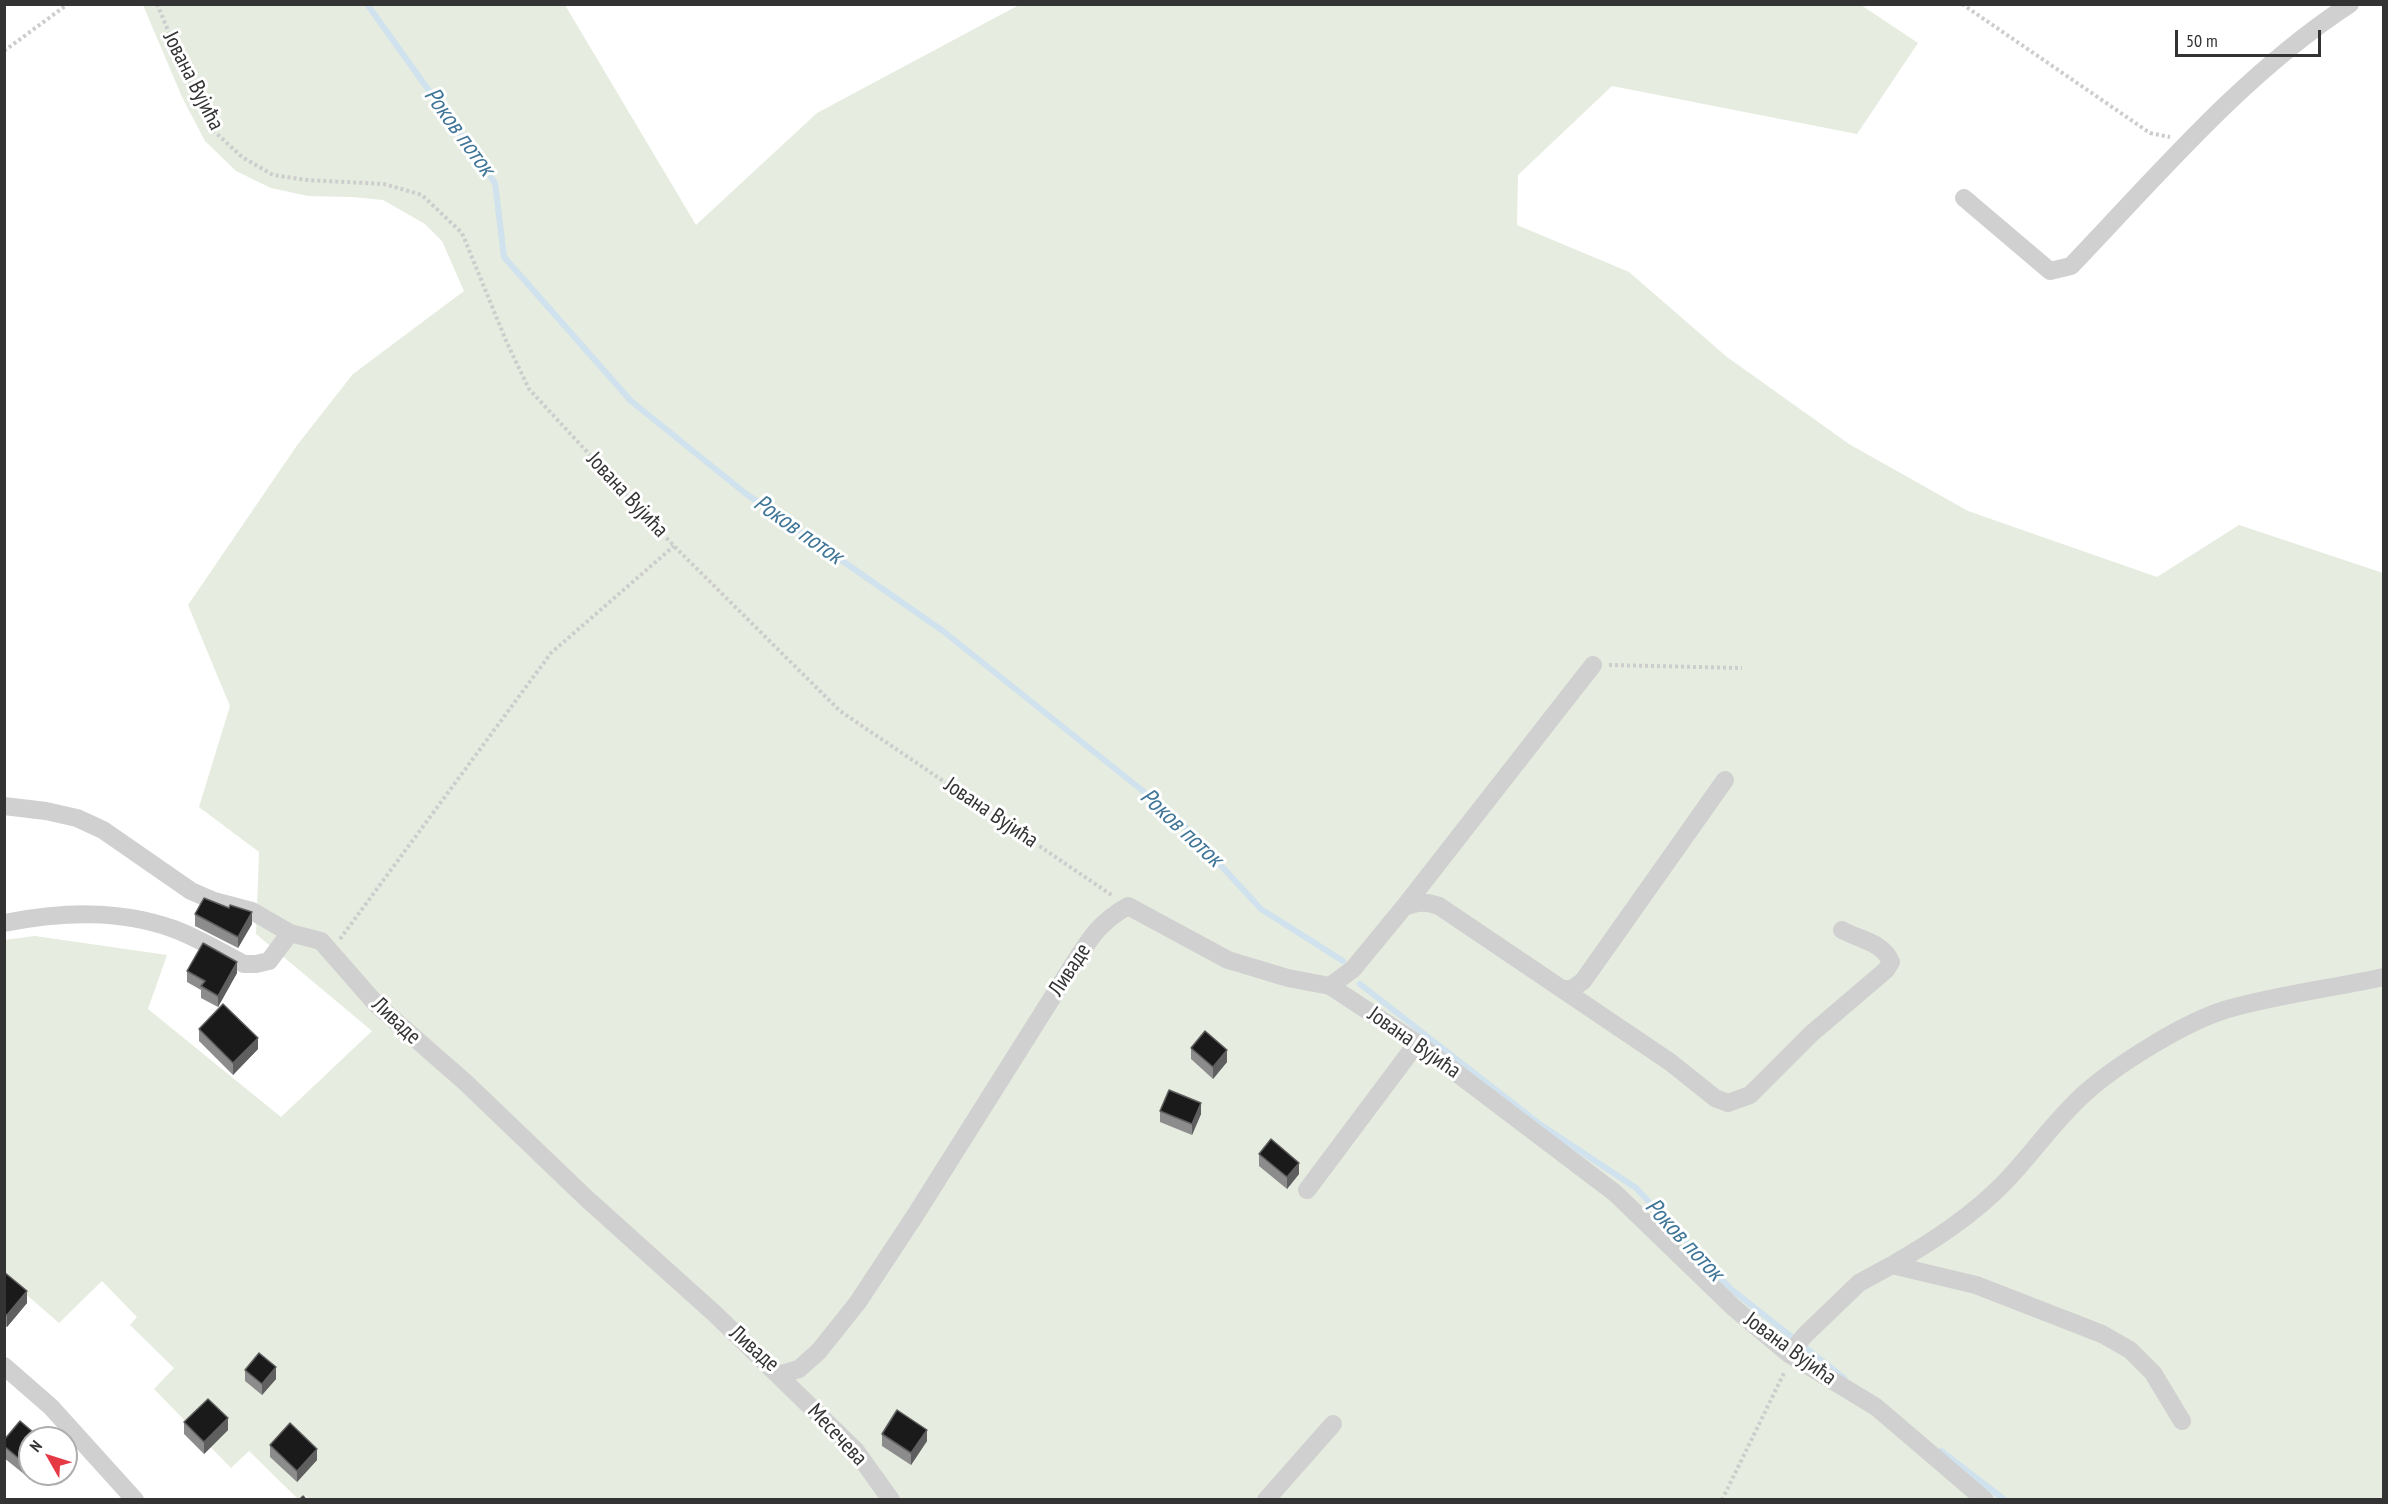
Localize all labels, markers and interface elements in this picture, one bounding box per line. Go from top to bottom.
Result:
scale bar [2178,18,2324,56]
street label: Јована Вујића [157,27,229,135]
text: 50 m [2186,29,2218,52]
water label: Роков поток [417,82,501,182]
street label: Јована Вујића [581,447,673,543]
water label: Роков поток [748,489,848,571]
street label: Јована Вујића [939,772,1043,854]
water label: Роков поток [1134,783,1228,873]
street label: Ливаде [1043,939,1097,1001]
street label: Ливаде [366,992,426,1050]
street label: Јована Вујића [1363,1001,1465,1085]
water label: Роков поток [1639,1193,1729,1287]
street label: Јована Вујића [1739,1307,1841,1391]
street label: Ливаде [724,1320,784,1378]
street label: Месечева [802,1399,872,1471]
north arrow [18,1426,78,1486]
text: N [25,1436,46,1456]

